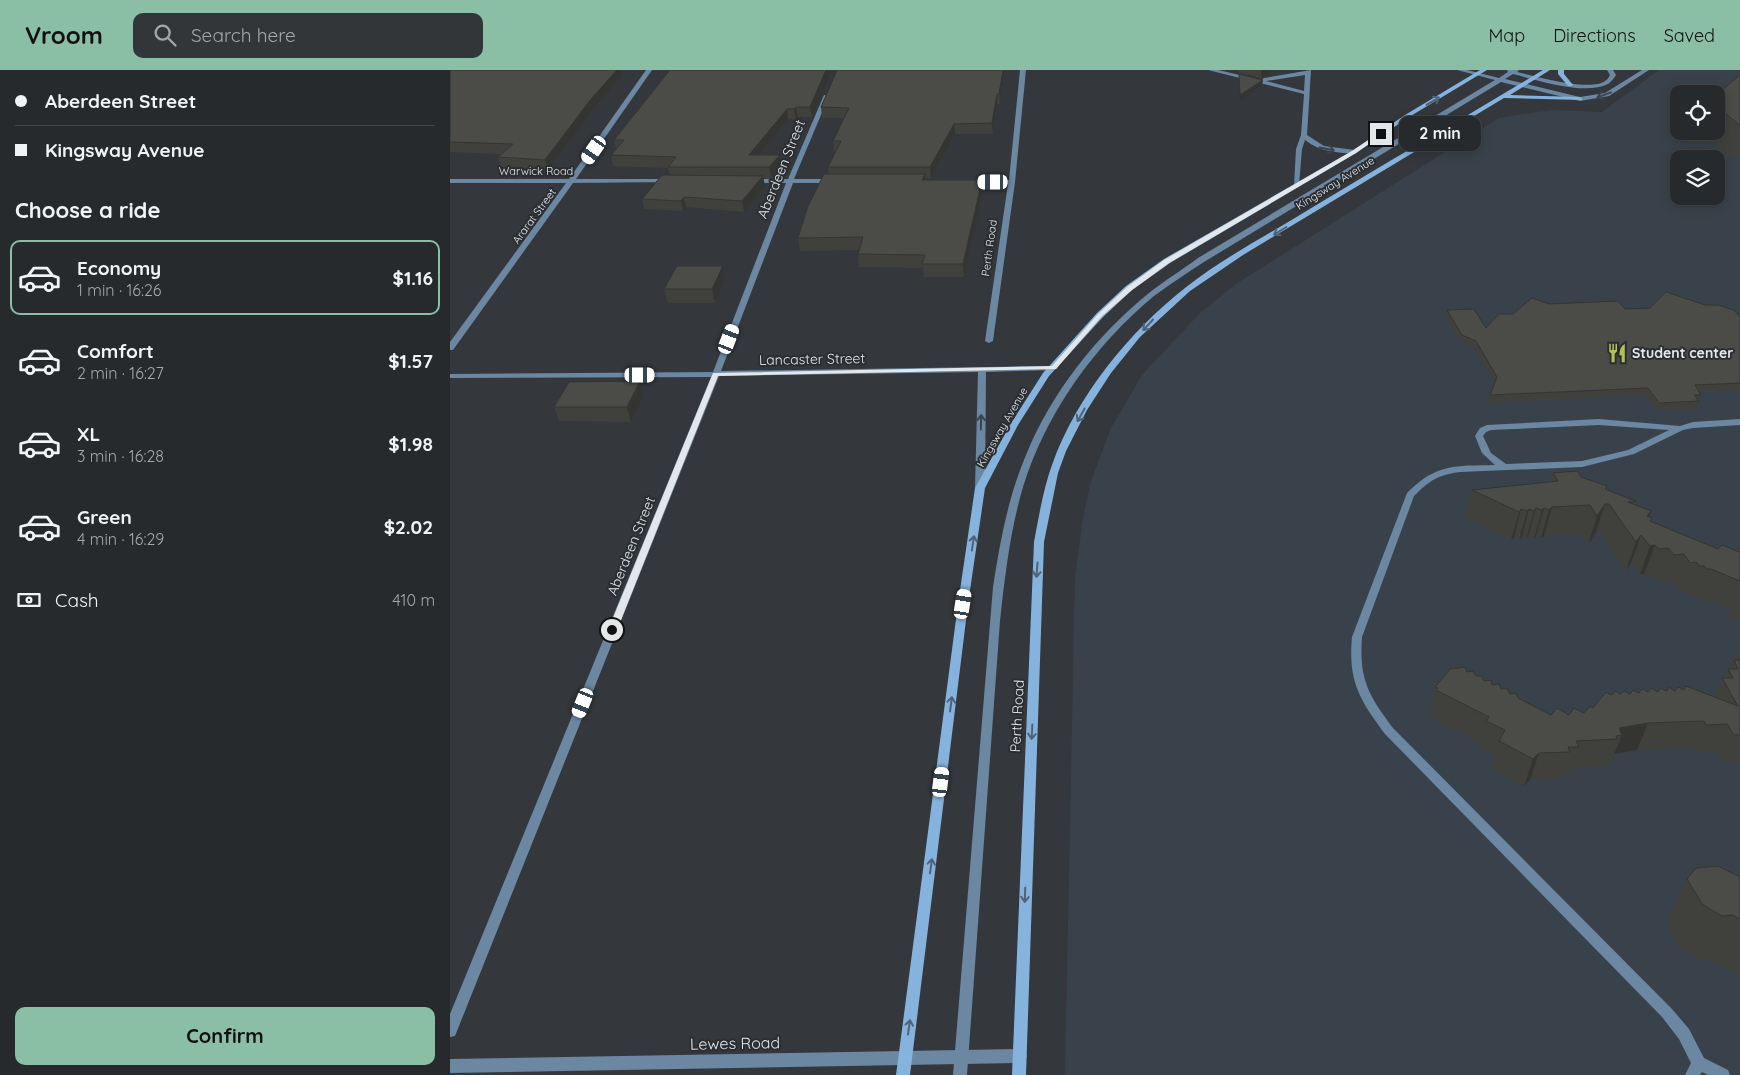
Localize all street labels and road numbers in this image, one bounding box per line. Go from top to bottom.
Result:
street label: Aberdeen Street [753,117,809,221]
street label: Kingsway Avenue [1293,153,1377,213]
street label: Warwick Road [499,164,573,178]
street label: Ararat Street [509,185,559,247]
street label: Perth Road [978,219,1000,277]
street label: Lancaster Street [759,349,866,369]
street label: Kingsway Avenue [973,385,1031,469]
street label: Aberdeen Street [603,494,659,598]
street label: Perth Road [1006,679,1028,753]
street label: Lewes Road [690,1032,780,1054]

